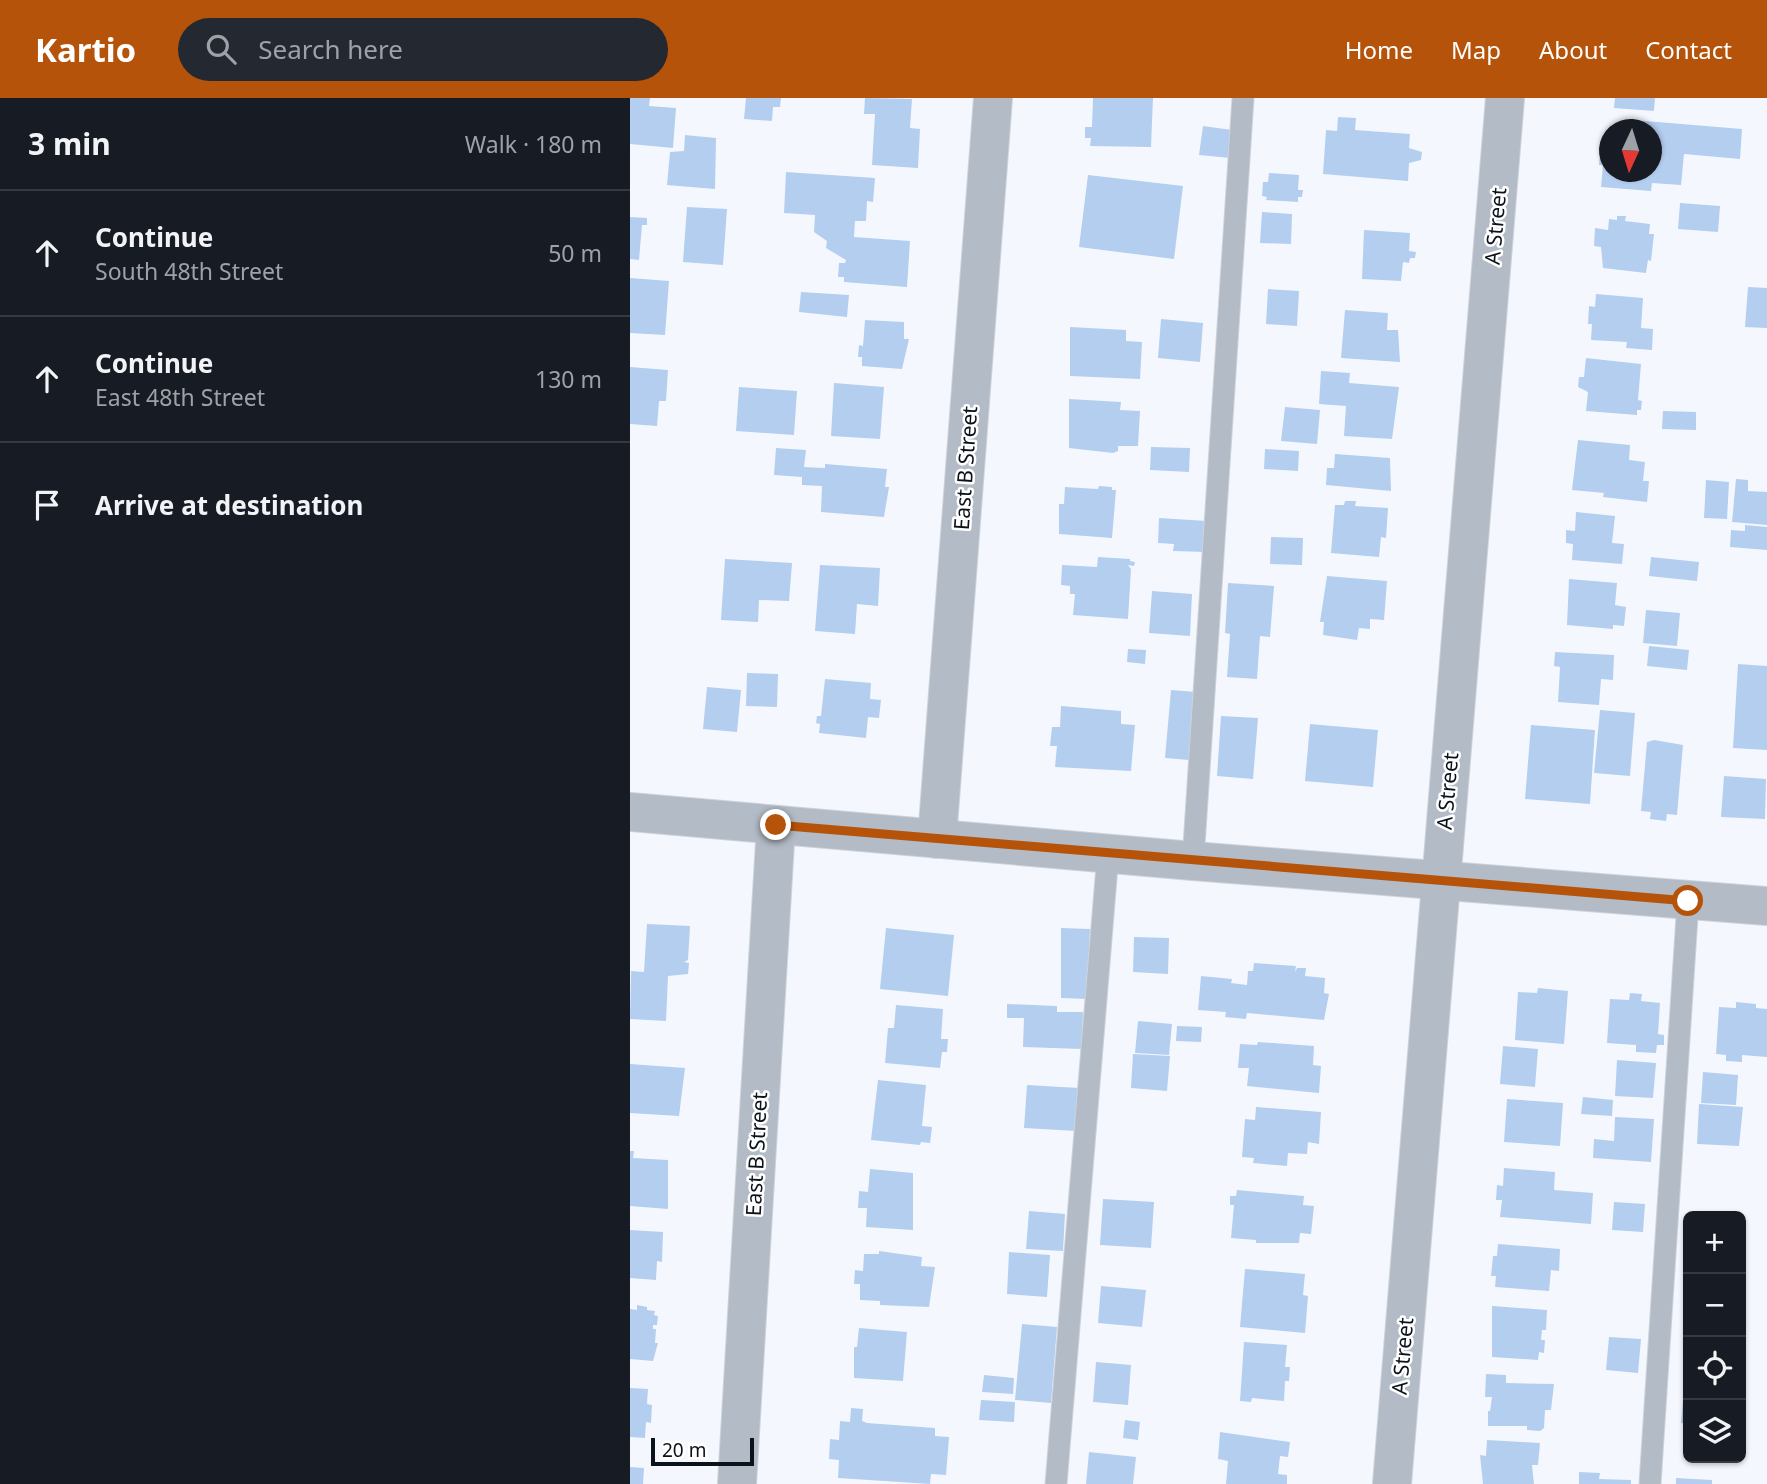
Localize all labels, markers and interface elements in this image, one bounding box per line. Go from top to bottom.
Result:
search box [178,18,668,81]
text: Kartio [35,27,136,72]
icon: search [202,30,240,68]
text: Search here [258,31,403,67]
text: Home [1345,33,1413,66]
text: Map [1451,33,1501,66]
text: About [1539,33,1607,66]
text: Contact [1645,33,1732,66]
north arrow [1599,119,1662,182]
text: 3 min [28,123,111,164]
text: Walk · 180 m [465,128,602,160]
street label: A Street [1478,186,1512,266]
text: Continue [95,219,213,255]
icon: ahead [28,234,66,272]
text: 50 m [548,237,602,269]
text: South 48th Street [95,255,283,287]
text: Continue [95,345,213,381]
icon: ahead [28,360,66,398]
text: 130 m [535,363,602,395]
text: East 48th Street [95,381,265,413]
street label: East B Street [947,405,983,531]
icon: arrive [28,486,66,524]
text: Arrive at destination [95,487,364,523]
street label: A Street [1430,751,1464,831]
route end [760,809,791,840]
route start [1672,885,1703,916]
street label: East B Street [739,1091,773,1217]
map controls [1683,1211,1746,1463]
button: + [1683,1211,1746,1274]
button: − [1683,1274,1746,1337]
street label: A Street [1385,1316,1419,1396]
button: locate [1683,1337,1746,1400]
button: layers [1683,1400,1746,1463]
scale bar [651,1435,754,1467]
text: 20 m [662,1437,706,1463]

